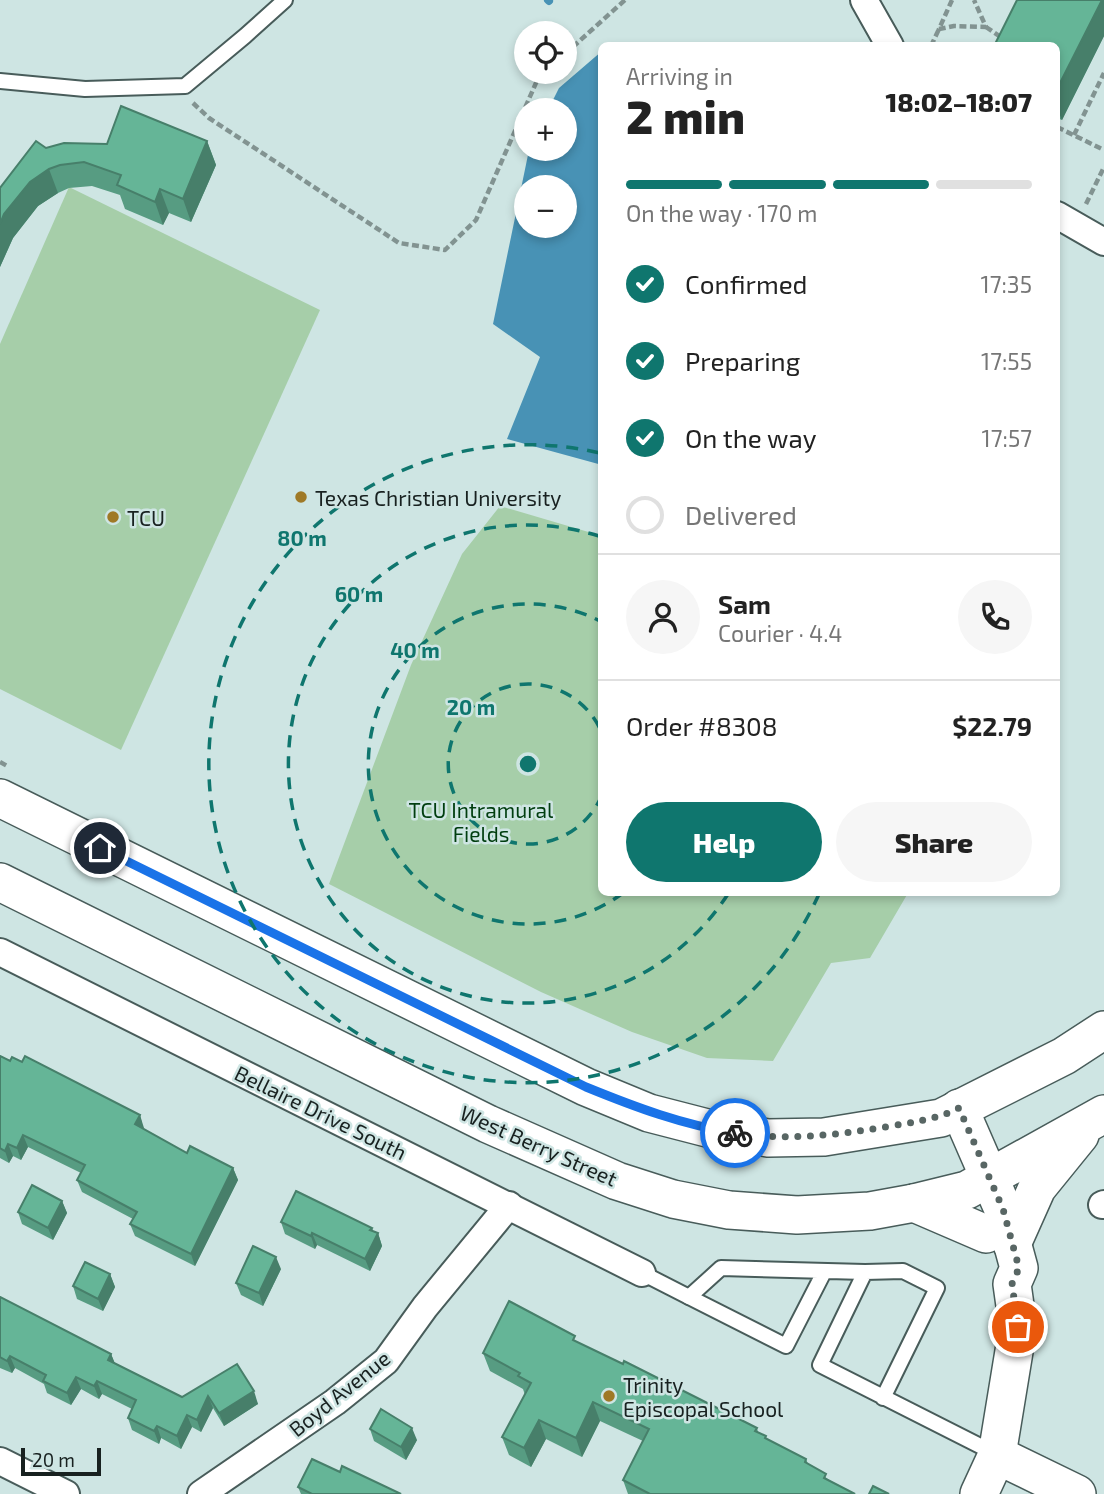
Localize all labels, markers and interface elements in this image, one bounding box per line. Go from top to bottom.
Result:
map controls [514,21,577,238]
button: locate [514,21,577,84]
text: Arriving in [626,62,733,90]
text: 18:02–18:07 [886,86,1032,117]
text: 2 min [626,88,745,143]
button: + [514,98,577,161]
button: − [514,175,577,238]
text: On the way · 170 m [626,199,818,227]
icon: check [626,265,664,303]
text: Confirmed [685,268,808,299]
text: 17:35 [981,270,1032,298]
icon: check [626,342,664,380]
text: Preparing [685,345,800,376]
text: 17:55 [981,347,1032,375]
icon: check [626,419,664,457]
text: On the way [685,422,816,453]
text: 17:57 [982,424,1032,452]
place label: Texas Christian University [315,485,561,510]
marker: Texas Christian University [293,489,309,505]
text: Delivered [685,499,797,530]
place label: TCU [127,505,165,530]
marker: TCU [105,509,121,525]
text: 80 m [277,525,327,550]
button: person [626,580,700,654]
button: phone [958,580,1032,654]
text: 60 m [335,581,383,606]
text: Sam [718,588,771,619]
text: Courier · 4.4 [718,619,842,647]
text: 40 m [390,637,440,662]
text: 20 m [447,694,495,719]
text: Order #8308 [626,710,778,741]
text: $22.79 [952,710,1032,741]
centre of rings [516,752,540,776]
park label: TCU Intramural Fields [409,797,554,846]
button: Help [626,802,822,882]
button: Share [836,802,1032,882]
pin [70,818,130,878]
icon: home [81,829,119,867]
street label: Bellaire Drive South [231,1060,411,1164]
courier [700,1098,770,1168]
street label: West Berry Street [457,1099,621,1191]
icon: bike [716,1114,754,1152]
pin [988,1297,1048,1357]
icon: bag [999,1308,1037,1346]
street label: Boyd Avenue [284,1345,394,1441]
place label: Trinity Episcopal School [623,1372,784,1421]
marker: Trinity Episcopal School [601,1388,617,1404]
scale bar [21,1445,102,1477]
text: 20 m [32,1448,75,1471]

